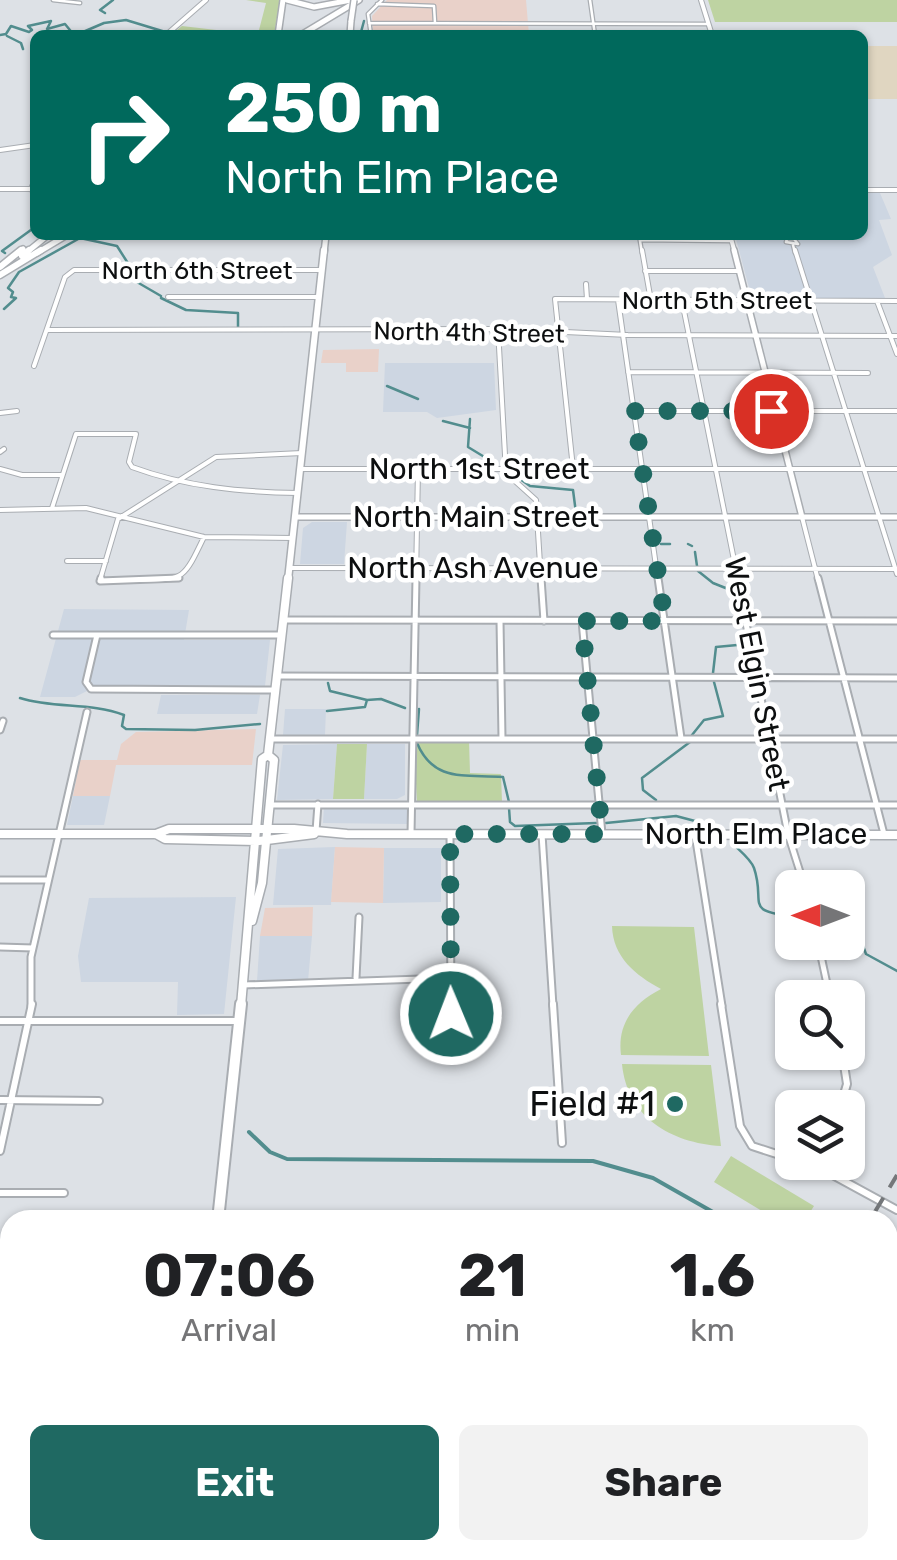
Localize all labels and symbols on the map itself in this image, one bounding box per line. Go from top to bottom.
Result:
street label: North 6th Street [102,256,293,285]
street label: North 5th Street [622,286,813,315]
street label: North 4th Street [373,316,565,349]
pin [729,369,814,454]
street label: North 1st Street [369,451,590,487]
street label: North Main Street [353,499,600,535]
street label: North Ash Avenue [347,550,599,586]
street label: West Elgin Street [717,554,797,794]
street label: North Elm Place [645,816,867,852]
north arrow [775,870,865,960]
position arrow [399,962,503,1066]
place label: Field #1 [529,1083,655,1125]
marker: Field #1 [664,1093,686,1115]

